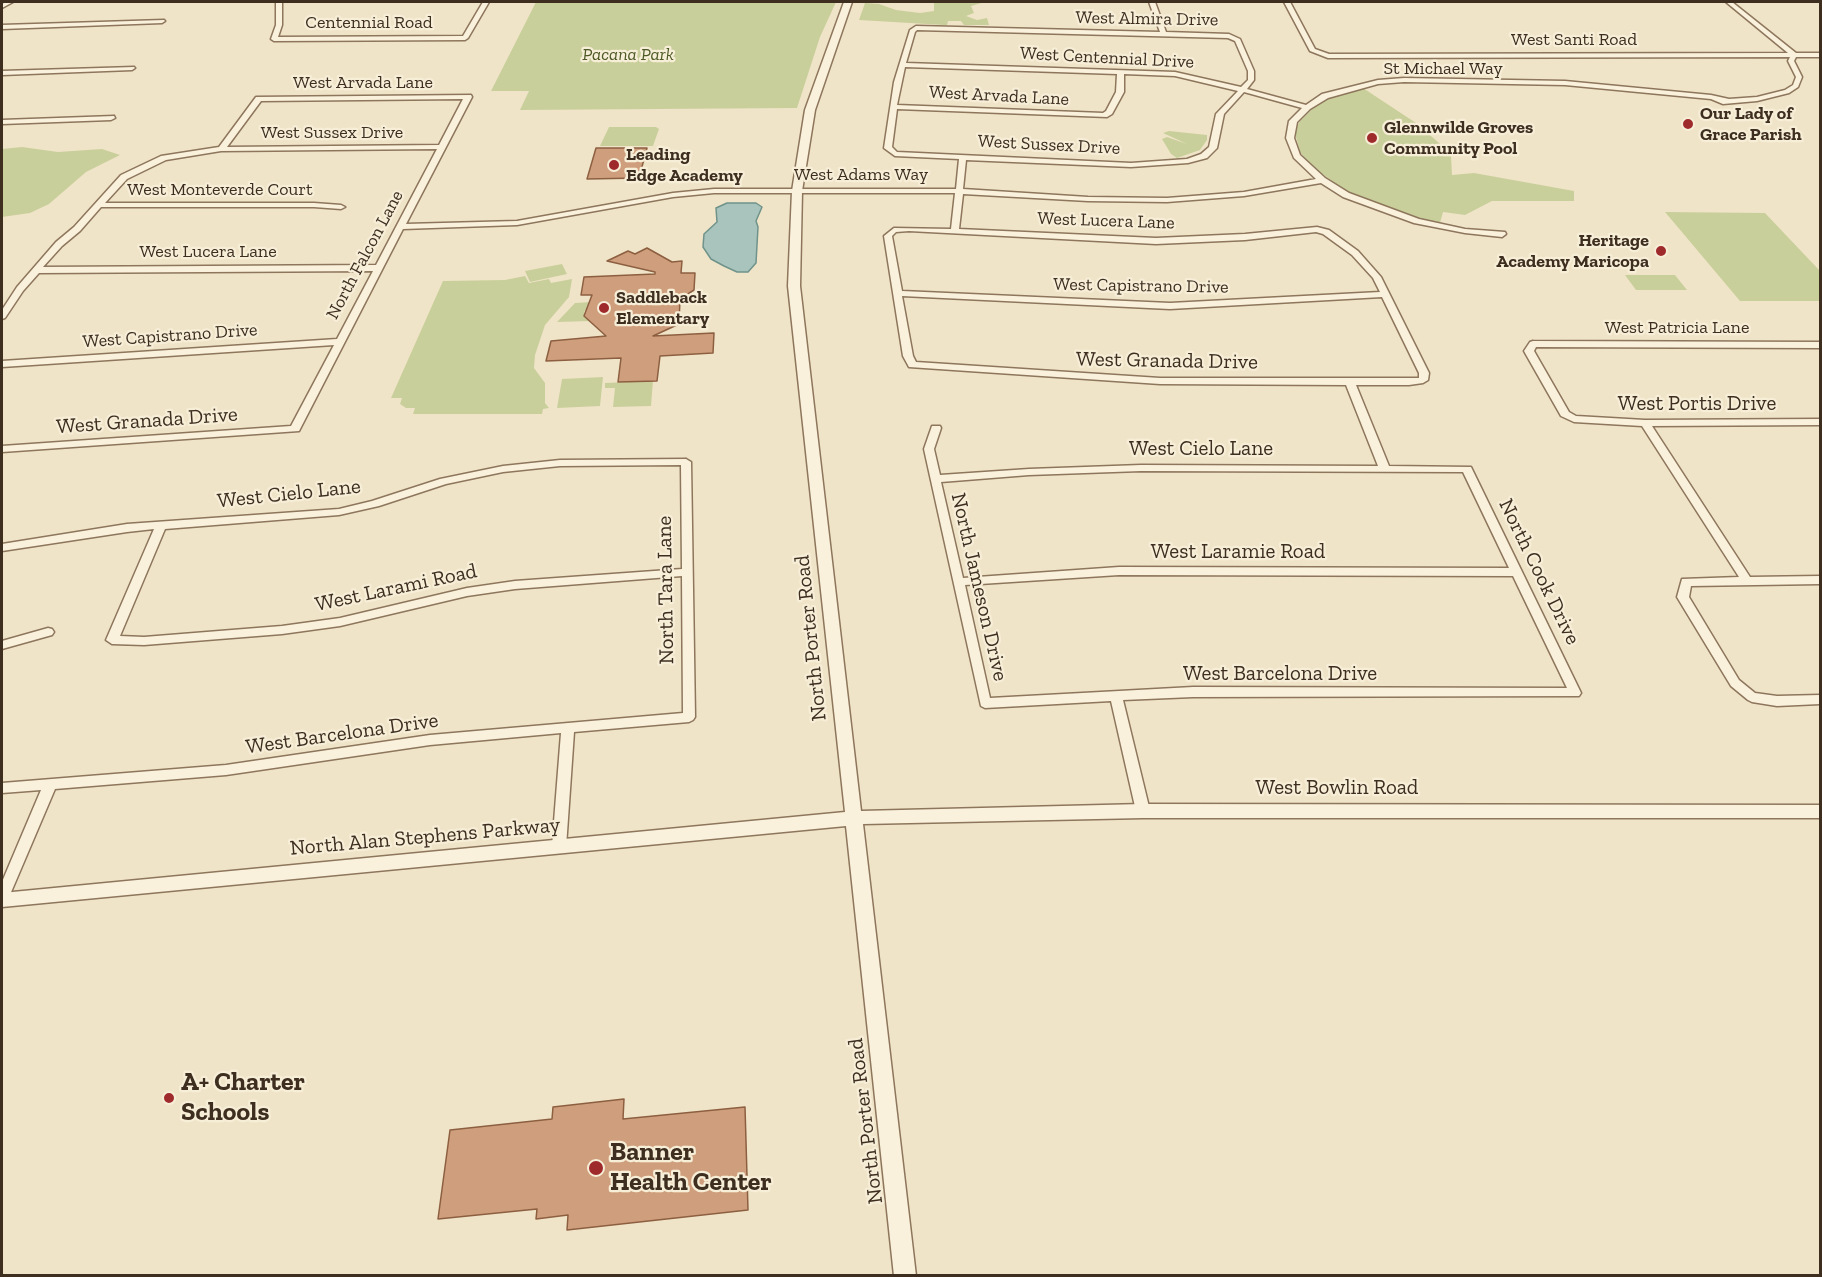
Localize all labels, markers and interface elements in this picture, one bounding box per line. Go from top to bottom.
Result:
street label: West Almira Drive [1075,7,1219,31]
street label: Centennial Road [305,12,433,34]
street label: West Santi Road [1511,29,1637,51]
street label: West Centennial Drive [1019,43,1195,73]
park label: Pacana Park [582,44,674,66]
street label: St Michael Way [1383,58,1503,80]
street label: West Arvada Lane [293,72,433,94]
street label: West Arvada Lane [928,82,1070,110]
place label: Our Lady of Grace Parish [1700,103,1802,146]
place label: Glennwilde Groves Community Pool [1384,117,1533,160]
marker: Our Lady of Grace Parish [1681,117,1695,131]
street label: West Sussex Drive [261,122,403,144]
street label: West Sussex Drive [977,130,1121,160]
marker: Glennwilde Groves Community Pool [1365,131,1379,145]
place label: Leading Edge Academy [626,144,743,186]
marker: Leading Edge Academy [607,158,621,172]
street label: West Adams Way [794,164,928,186]
street label: West Monteverde Court [127,179,313,201]
street label: North Falcon Lane [322,187,408,323]
street label: West Lucera Lane [1037,208,1175,234]
place label: Heritage Academy Maricopa [1496,230,1649,272]
street label: West Lucera Lane [139,241,277,263]
marker: Heritage Academy Maricopa [1654,244,1668,258]
street label: West Capistrano Drive [1053,274,1229,298]
place label: Saddleback Elementary [616,287,709,330]
marker: Saddleback Elementary [597,301,611,315]
street label: West Patricia Lane [1605,317,1749,339]
street label: West Capistrano Drive [82,319,258,353]
street label: West Granada Drive [1076,347,1258,375]
street label: West Portis Drive [1618,391,1776,417]
street label: West Granada Drive [55,402,239,440]
street label: West Cielo Lane [1129,436,1273,462]
street label: West Cielo Lane [216,474,362,514]
street label: North Jameson Drive [945,490,1013,684]
street label: North Cook Drive [1493,495,1585,649]
street label: North Tara Lane [652,515,680,665]
street label: West Laramie Road [1151,539,1325,565]
street label: North Porter Road [790,554,832,722]
street label: West Larami Road [313,559,479,617]
street label: West Barcelona Drive [1183,661,1377,687]
street label: West Barcelona Drive [244,708,440,760]
street label: West Bowlin Road [1256,775,1418,801]
street label: North Alan Stephens Parkway [289,813,561,861]
street label: North Porter Road [843,1037,889,1205]
place label: A+ Charter Schools [181,1067,305,1128]
marker: A+ Charter Schools [162,1091,176,1105]
place label: Banner Health Center [610,1137,772,1198]
marker: Banner Health Center [587,1159,605,1177]

